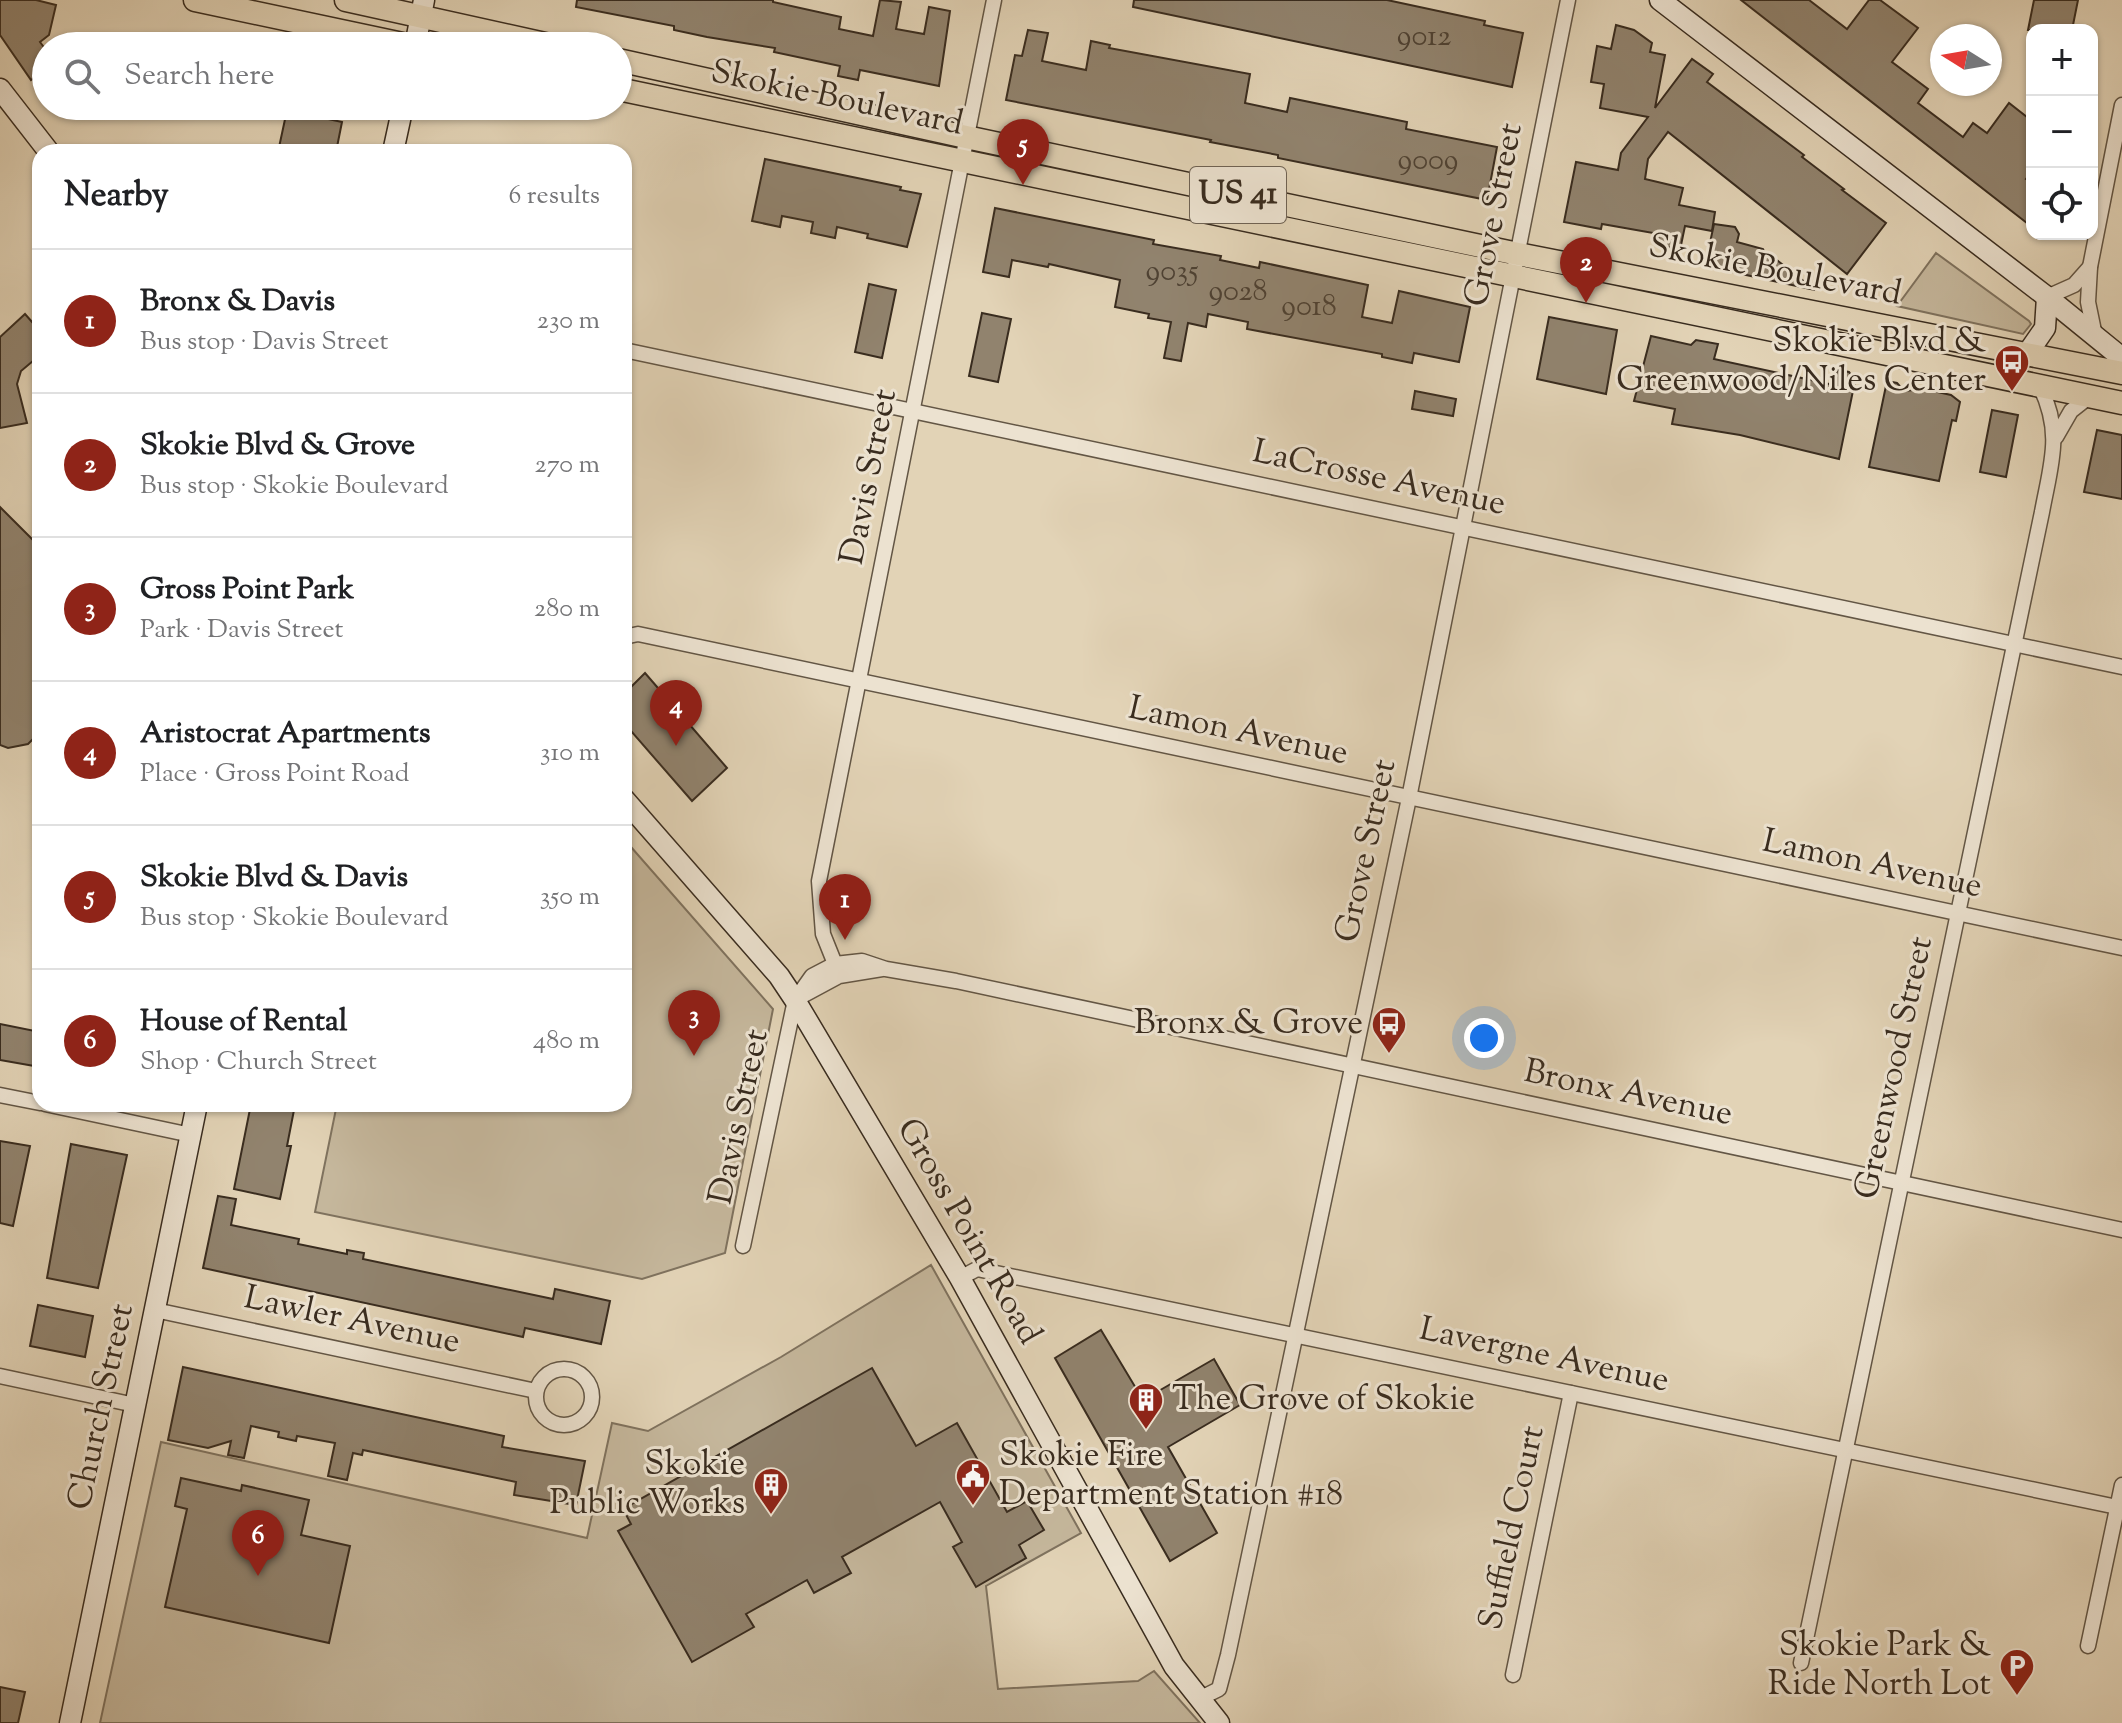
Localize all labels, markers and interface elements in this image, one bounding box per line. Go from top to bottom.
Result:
house number: 9012 [1397,16,1451,59]
north arrow [1930,24,2002,96]
map controls [2026,24,2098,240]
button: + [2026,24,2098,96]
search box [32,32,632,120]
street label: Skokie Boulevard [706,48,968,150]
icon: search [60,54,104,98]
text: Search here [124,55,274,98]
button: − [2026,96,2098,168]
pin: 5 [997,119,1049,185]
street label: Grove Street [1453,119,1537,311]
house number: 9009 [1398,140,1458,183]
road number: US 41 [1190,167,1286,223]
button: locate [2026,168,2098,240]
text: Nearby [64,172,169,221]
text: 6 results [508,178,600,215]
street label: Skokie Boulevard [1644,222,1906,320]
pin: 2 [1560,237,1612,303]
house number: 9035 [1146,251,1198,294]
house number: 9028 [1208,271,1268,314]
text: Bronx & Davis [140,281,335,324]
house number: 9018 [1281,286,1337,329]
text: 1 [86,303,94,340]
text: 230 m [537,303,600,340]
place label: Skokie Blvd & Greenwood/Niles Center [1616,318,1987,406]
text: Bus stop · Davis Street [140,324,388,361]
bus stop icon: Skokie Blvd & Greenwood/Niles Center [1993,343,2031,393]
street label: Davis Street [829,385,911,569]
text: Skokie Blvd & Grove [140,425,415,468]
street label: LaCrosse Avenue [1248,428,1510,530]
text: 2 [84,447,96,484]
text: 270 m [535,447,600,484]
text: Bus stop · Skokie Boulevard [140,468,449,505]
text: Gross Point Park [140,569,354,612]
text: 3 [85,591,95,628]
text: 280 m [534,591,600,628]
text: Park · Davis Street [140,612,343,649]
pin: 4 [650,680,702,746]
street label: Lamon Avenue [1124,685,1352,779]
text: Aristocrat Apartments [140,713,431,756]
text: 4 [83,735,97,772]
text: 310 m [540,735,600,772]
street label: Grove Street [1324,755,1410,947]
text: Place · Gross Point Road [140,756,409,793]
street label: Lamon Avenue [1758,818,1986,912]
text: Skokie Blvd & Davis [140,857,408,900]
pin: 1 [819,874,871,940]
text: 5 [86,879,94,916]
text: 350 m [540,879,600,916]
text: Bus stop · Skokie Boulevard [140,900,449,937]
street label: Greenwood Street [1843,932,1947,1204]
pin: 3 [668,990,720,1056]
place label: Bronx & Grove [1134,1000,1363,1049]
text: House of Rental [140,1001,347,1044]
bus stop icon: Bronx & Grove [1370,1005,1408,1055]
your location [1464,1018,1504,1058]
text: 6 [84,1023,96,1060]
text: 480 m [533,1023,600,1060]
street label: Davis Street [698,1025,783,1209]
text: Shop · Church Street [140,1044,377,1081]
street label: Bronx Avenue [1519,1048,1737,1140]
street label: Gross Point Road [883,1110,1053,1354]
street label: Lawler Avenue [240,1274,464,1368]
street label: Church Street [56,1299,148,1515]
street label: Lavergne Avenue [1415,1306,1673,1406]
place label: The Grove of Skokie [1172,1376,1475,1425]
building icon: The Grove of Skokie [1127,1381,1165,1431]
street label: Suffield Court [1467,1421,1559,1635]
place label: Skokie Fire Department Station #18 [999,1432,1343,1520]
place label: Skokie Public Works [550,1441,745,1529]
public building icon: Skokie Fire Department Station #18 [954,1457,992,1507]
building icon: Skokie Public Works [752,1466,790,1516]
pin: 6 [232,1510,284,1576]
place label: Skokie Park & Ride North Lot [1768,1622,1992,1710]
parking icon: Skokie Park & Ride North Lot [1998,1647,2036,1697]

